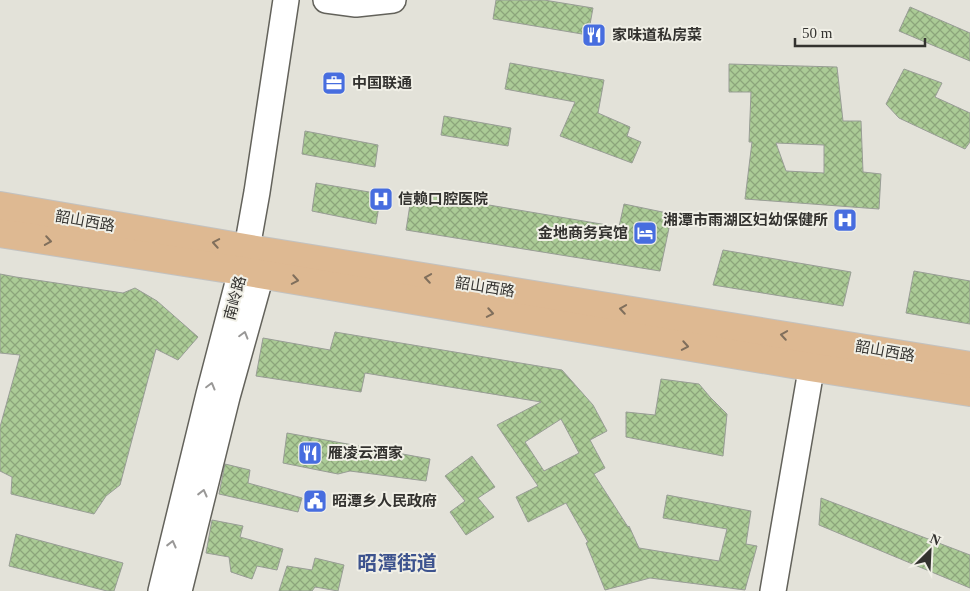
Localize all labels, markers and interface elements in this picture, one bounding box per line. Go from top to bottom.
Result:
scale bar [795,15,925,47]
restaurant icon: 家味道私房菜 [581,22,607,48]
text: 50 m [802,25,833,41]
place label: 家味道私房菜 [612,27,702,43]
office icon: 中国联通 [321,70,347,96]
place label: 中国联通 [352,75,412,91]
hospital icon: 信赖口腔医院 [368,186,394,212]
place label: 信赖口腔医院 [398,191,488,207]
hospital icon: 湘潭市雨湖区妇幼保健所 [832,207,858,233]
street label: 韶山西路 [54,208,116,234]
place label: 湘潭市雨湖区妇幼保健所 [663,211,828,228]
hotel icon: 金地商务宾馆 [632,220,658,246]
place label: 金地商务宾馆 [538,224,628,241]
one-way arrow [44,235,53,245]
one-way arrow [212,239,221,249]
one-way arrow [424,273,433,283]
street label: 南岭路 [220,274,249,322]
street label: 韶山西路 [454,274,516,300]
one-way arrow [291,275,299,285]
one-way arrow [619,304,627,315]
one-way arrow [485,308,494,318]
one-way arrow [779,330,788,340]
one-way arrow [239,332,249,340]
street label: 韶山西路 [854,338,916,364]
one-way arrow [681,340,689,351]
one-way arrow [205,381,216,390]
restaurant icon: 雁凌云酒家 [297,440,323,466]
place label: 雁凌云酒家 [328,445,403,461]
public building icon: 昭潭乡人民政府 [302,488,328,514]
one-way arrow [198,489,208,497]
place label: 昭潭乡人民政府 [332,493,437,509]
north arrow [905,526,955,576]
text: N [927,531,943,548]
one-way arrow [166,539,177,548]
district label: 昭潭街道 [357,552,437,574]

